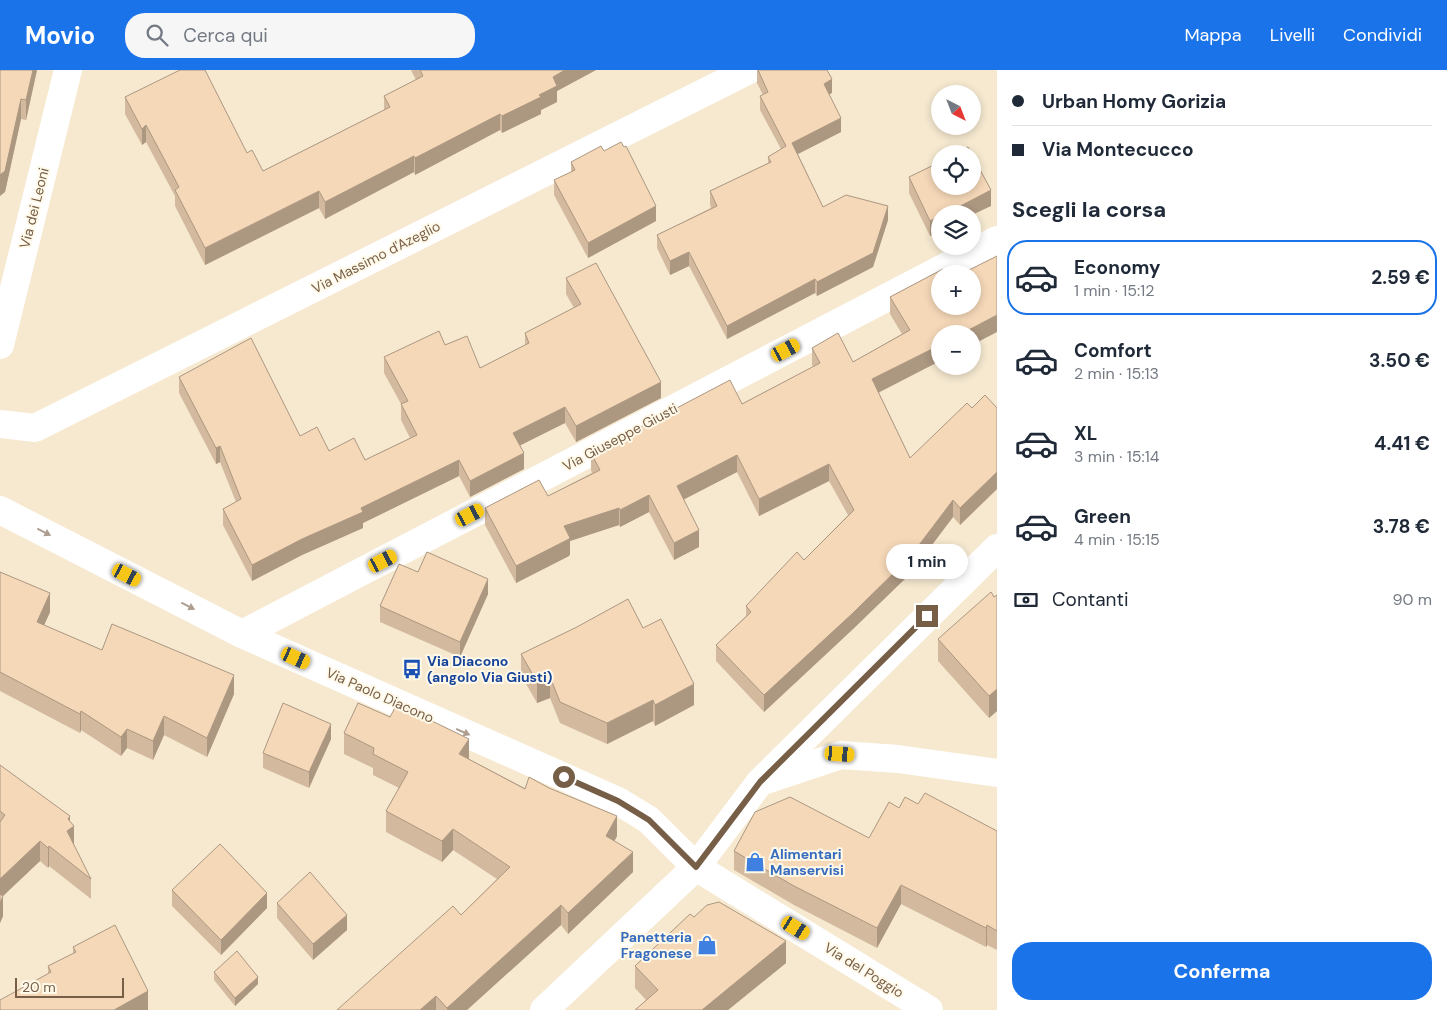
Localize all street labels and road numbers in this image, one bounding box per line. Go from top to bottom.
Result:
street label: Via dei Leoni [15,166,53,250]
street label: Via Massimo d'Azeglio [309,217,443,297]
street label: Via Giuseppe Giusti [559,399,681,475]
street label: Via Paolo Diacono [323,663,437,727]
street label: Via del Poggio [821,938,907,1002]

